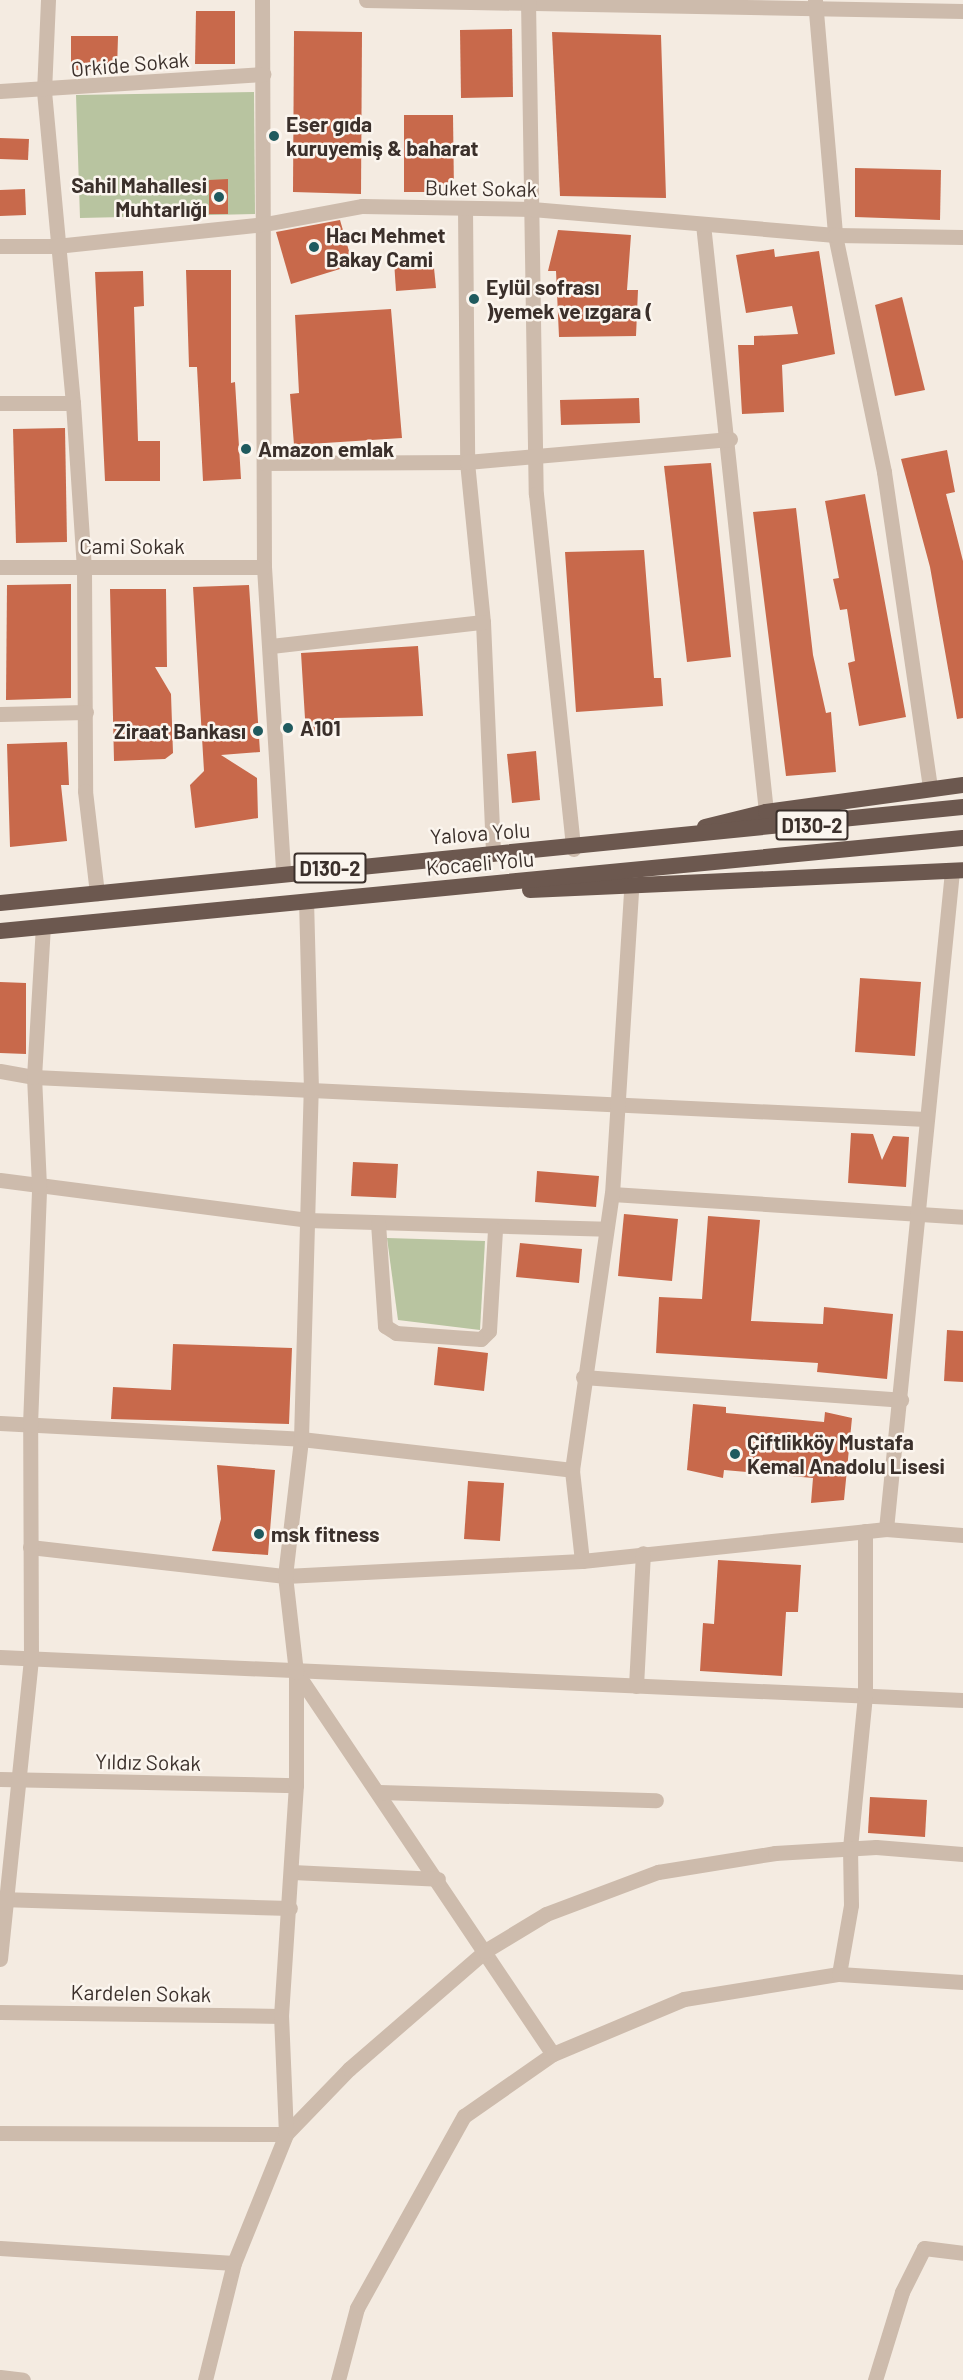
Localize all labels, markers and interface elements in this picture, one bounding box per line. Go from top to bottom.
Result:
street label: Orkide Sokak [70,46,190,82]
place label: Eser gıda kuruyemiş & baharat [286,111,478,161]
marker: Eser gıda kuruyemiş & baharat [267,129,281,143]
place label: Sahil Mahallesi Muhtarlığı [71,172,207,222]
street label: Buket Sokak [425,174,537,202]
marker: Sahil Mahallesi Muhtarlığı [212,190,226,204]
place label: Hacı Mehmet Bakay Cami [326,222,445,272]
marker: Hacı Mehmet Bakay Cami [307,240,321,254]
place label: Eylül sofrası )yemek ve ızgara ( [486,274,653,324]
marker: Eylül sofrası )yemek ve ızgara ( [467,292,481,306]
place label: Amazon emlak [258,436,394,462]
marker: Amazon emlak [239,442,253,456]
street label: Cami Sokak [79,533,185,559]
place label: A101 [300,715,341,741]
place label: Ziraat Bankası [114,718,246,744]
marker: A101 [281,721,295,735]
marker: Ziraat Bankası [251,724,265,738]
road number: D130-2 [774,808,850,842]
street label: Yalova Yolu [429,817,531,849]
street label: Kocaeli̇ Yolu [425,846,535,880]
road number: D130-2 [292,851,368,885]
place label: Çiftlikköy Mustafa Kemal Anadolu Lisesi [747,1429,945,1479]
marker: Çiftlikköy Mustafa Kemal Anadolu Lisesi [728,1447,742,1461]
place label: msk fitness [271,1521,380,1547]
marker: msk fitness [252,1527,266,1541]
street label: Yıldız Sokak [95,1748,201,1776]
street label: Kardelen Sokak [70,1979,212,2007]

